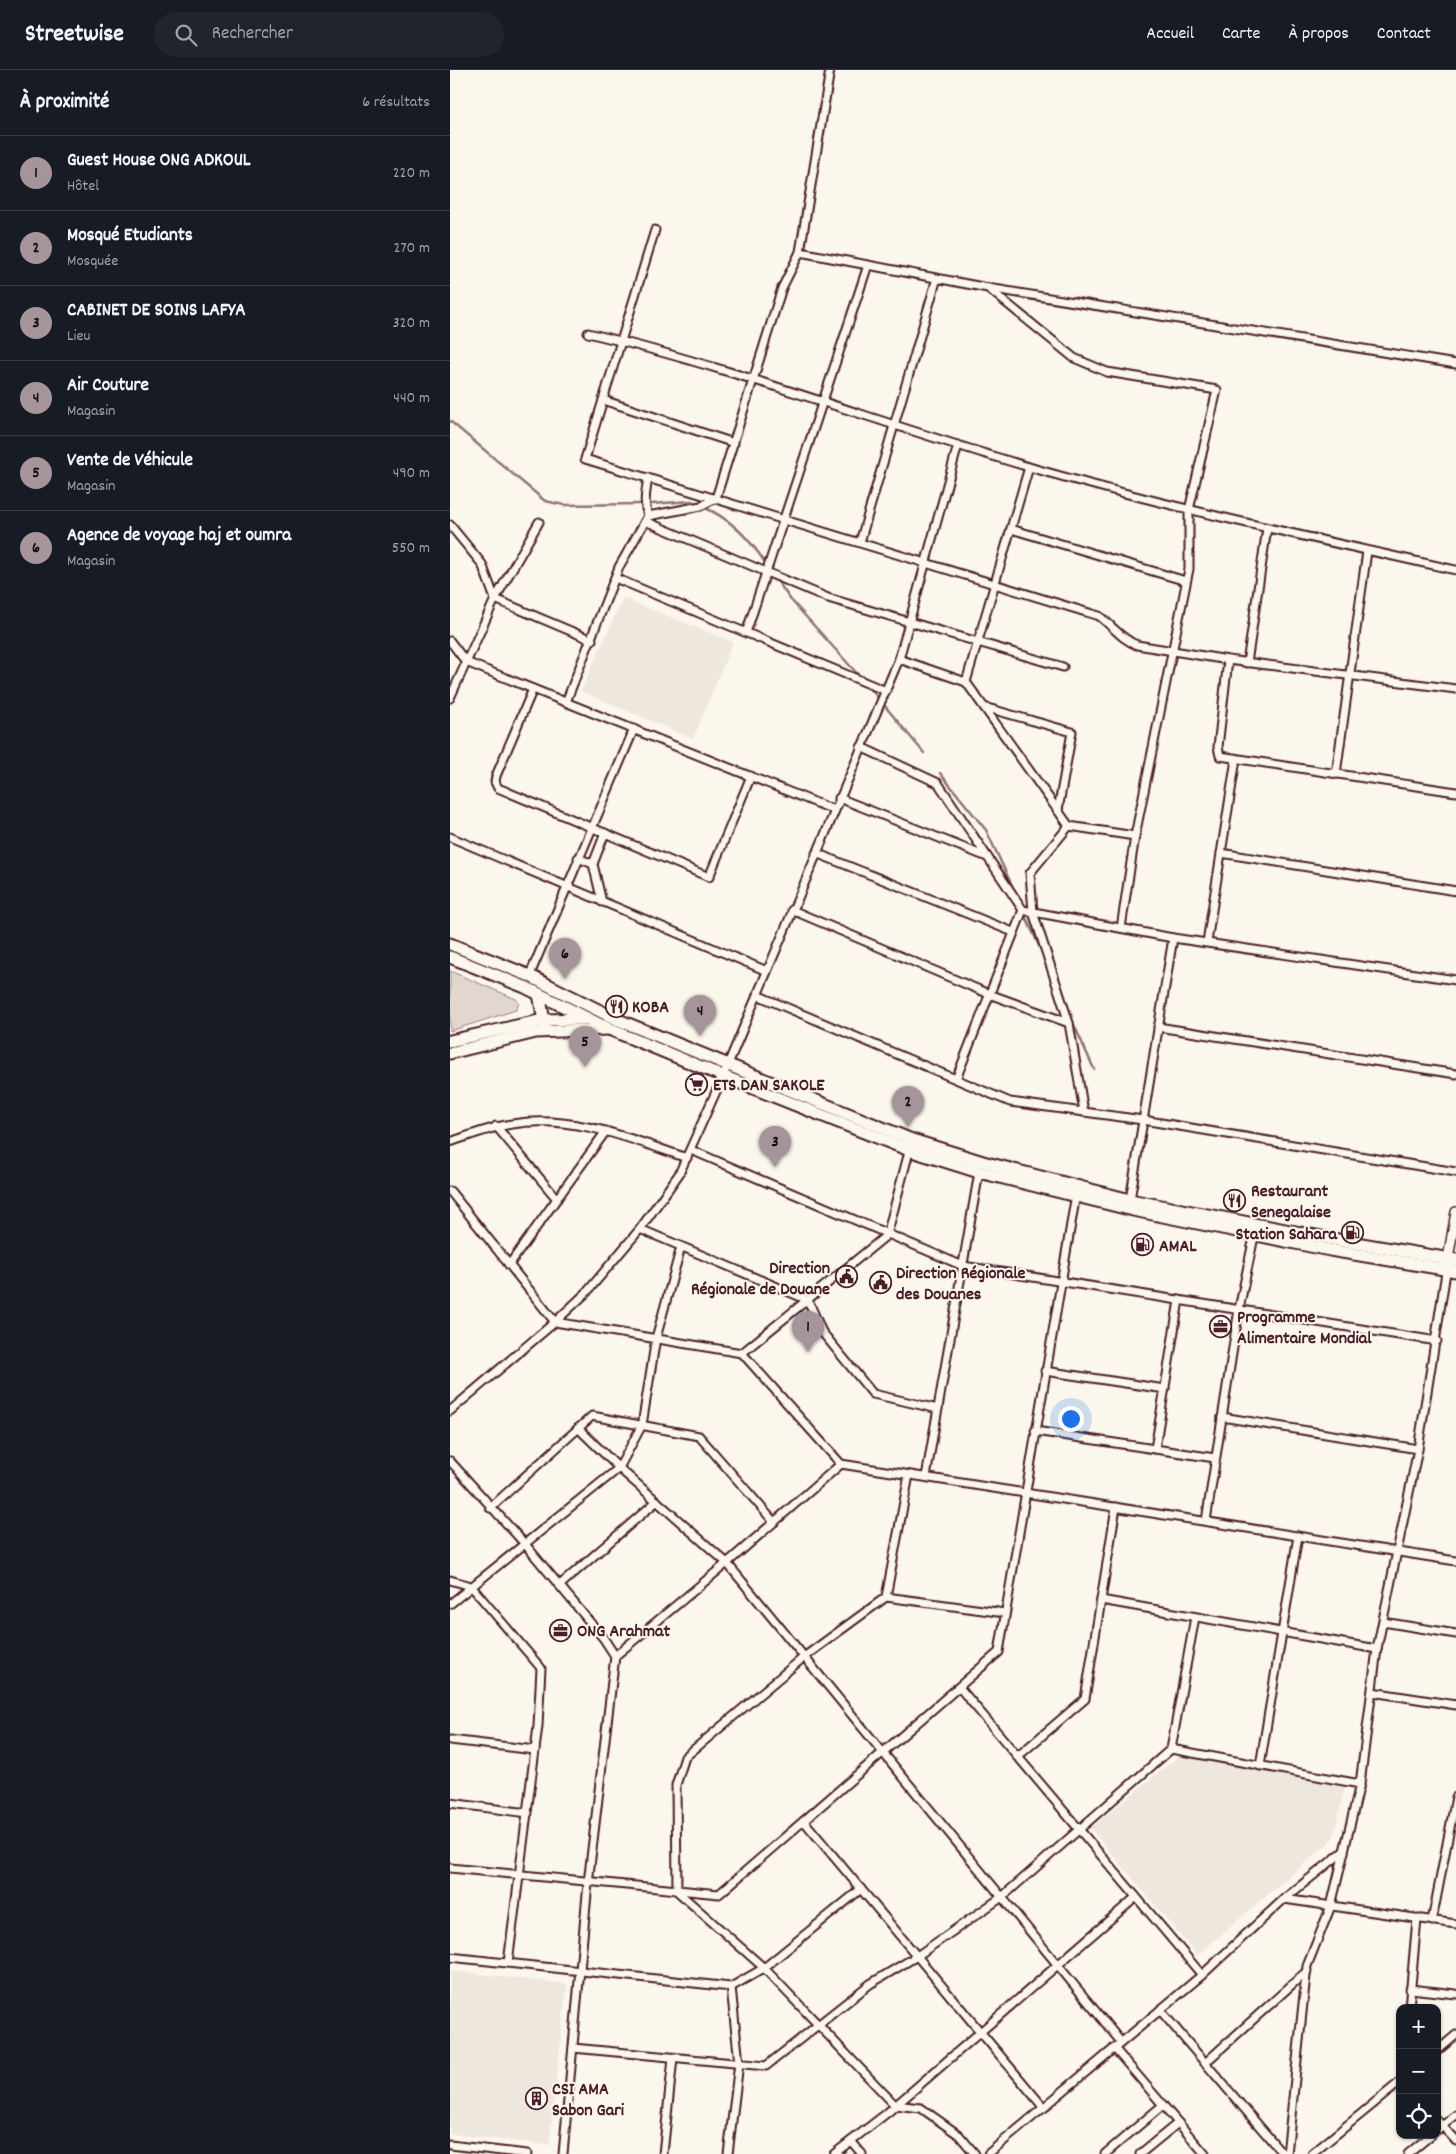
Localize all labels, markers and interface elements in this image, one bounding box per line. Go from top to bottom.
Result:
search box [154,12,504,57]
text: Streetwise [25,18,124,52]
icon: search [172,21,200,49]
text: Rechercher [212,21,293,48]
text: Accueil [1146,22,1194,47]
text: Carte [1222,22,1261,47]
text: À propos [1289,22,1349,47]
text: Contact [1377,22,1431,47]
text: À proximité [20,88,109,118]
text: 6 résultats [362,91,430,114]
text: Guest House ONG ADKOUL [67,148,251,175]
text: 1 [34,162,38,185]
text: 220 m [393,162,430,185]
text: Hôtel [67,175,99,198]
text: Mosqué Etudiants [67,223,193,250]
text: 2 [33,237,40,260]
text: 270 m [394,237,430,260]
text: Mosquée [67,250,118,273]
text: CABINET DE SOINS LAFYA [67,298,246,325]
text: 3 [32,312,40,335]
text: 320 m [393,312,430,335]
text: Lieu [67,325,90,348]
text: Air Couture [67,373,149,400]
text: 4 [33,387,39,410]
text: 440 m [393,387,430,410]
text: Magasin [67,400,115,423]
text: Vente de Véhicule [67,448,193,475]
text: 5 [32,462,40,485]
text: 490 m [393,462,430,485]
text: Magasin [67,475,115,498]
text: Agence de voyage haj et oumra [67,523,291,550]
text: 6 [32,537,40,560]
text: 550 m [392,537,430,560]
text: Magasin [67,550,115,573]
pin: 6 [549,938,581,979]
restaurant icon: KOBA [604,994,628,1018]
pin: 4 [684,995,716,1036]
place label: KOBA [632,996,669,1021]
pin: 5 [569,1026,601,1067]
supermarket icon: ETS DAN SAKOLE [685,1072,709,1096]
place label: ETS DAN SAKOLE [713,1074,825,1099]
pin: 2 [892,1086,924,1127]
pin: 3 [759,1126,791,1167]
place label: Restaurant Senegalaise [1251,1180,1331,1226]
restaurant icon: Restaurant Senegalaise [1223,1188,1247,1212]
fuel station icon: Station Sahara [1341,1221,1365,1245]
place label: Station Sahara [1235,1223,1338,1248]
fuel station icon: AMAL [1131,1233,1155,1257]
place label: AMAL [1159,1235,1197,1260]
place label: Direction Régionale de Douane [691,1257,830,1303]
place label: Direction Régionale des Douanes [896,1262,1026,1308]
public building icon: Direction Régionale de Douane [834,1265,858,1289]
public building icon: Direction Régionale des Douanes [868,1270,892,1294]
place label: Programme Alimentaire Mondial [1237,1306,1372,1352]
pin: 1 [792,1311,824,1352]
office icon: Programme Alimentaire Mondial [1209,1314,1233,1338]
your location [1058,1406,1084,1432]
office icon: ONG Arahmat [549,1618,573,1642]
place label: ONG Arahmat [577,1620,670,1645]
map controls [1396,2004,1441,2139]
button: + [1396,2004,1441,2049]
button: − [1396,2049,1441,2094]
place label: CSI AMA Sabon Gari [552,2078,625,2124]
building icon: CSI AMA Sabon Gari [524,2086,548,2110]
button: locate [1396,2094,1441,2139]

